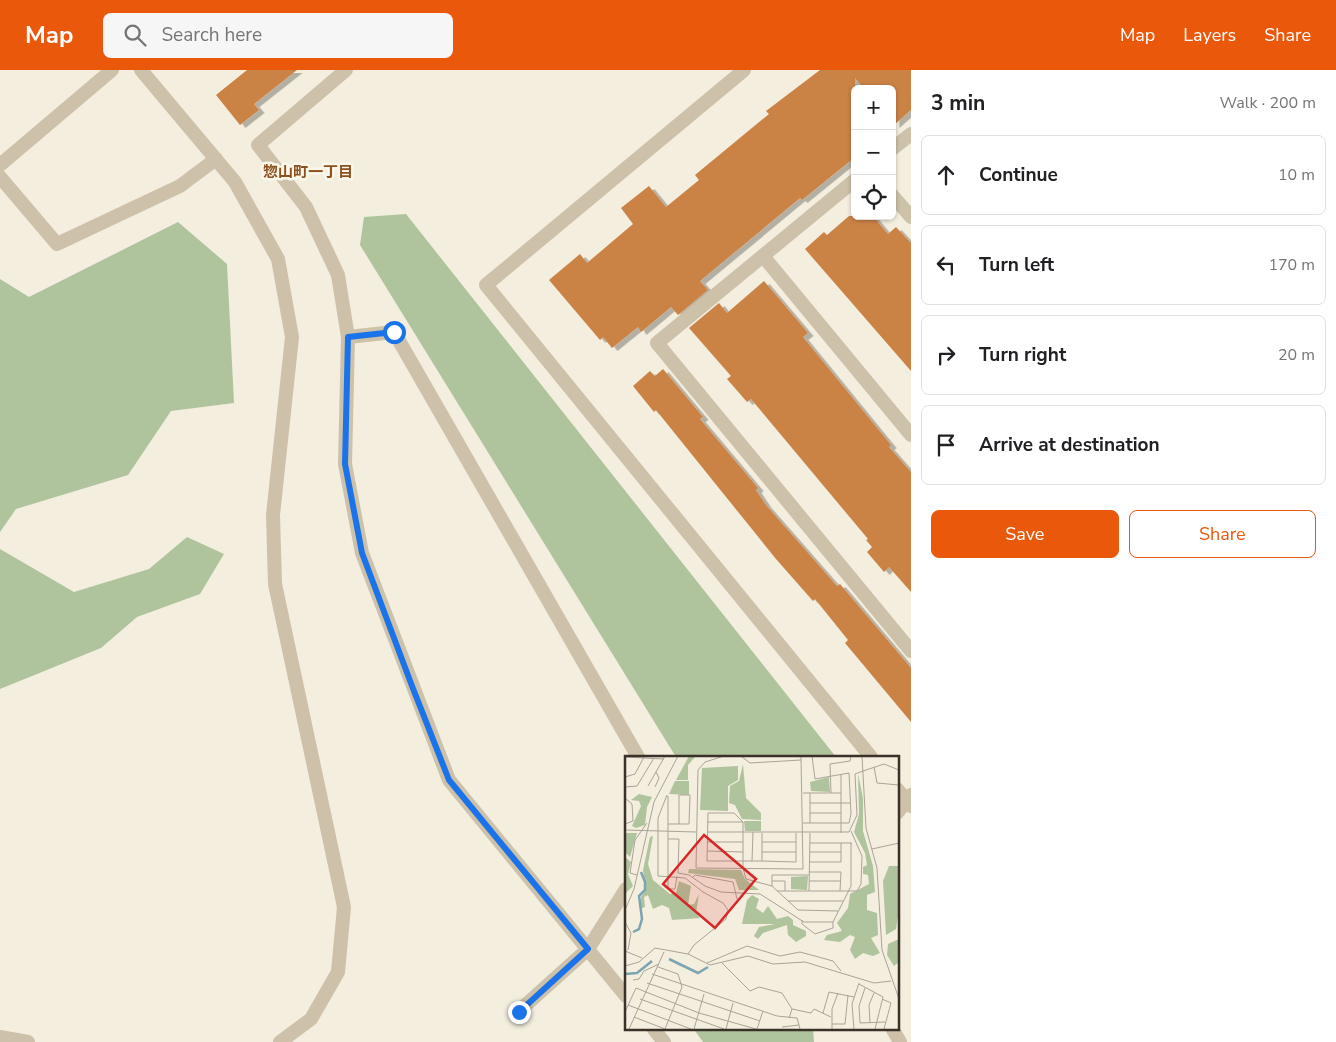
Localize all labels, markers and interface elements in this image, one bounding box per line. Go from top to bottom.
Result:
search box [103,13,453,58]
text: Map [25,19,73,51]
icon: search [121,21,149,49]
text: Search here [161,22,262,48]
text: Map [1120,23,1155,47]
text: Layers [1183,23,1236,47]
text: Share [1264,23,1311,47]
map controls [851,85,896,220]
button: + [851,85,896,130]
text: 3 min [931,89,985,117]
text: Walk · 200 m [1220,92,1316,114]
button: − [851,130,896,175]
icon: ahead [932,161,960,189]
district label: 惣山町一丁目 [263,162,353,182]
text: Continue [979,162,1058,188]
text: 10 m [1278,164,1315,186]
button: locate [851,175,896,220]
icon: left [932,251,960,279]
text: Turn left [979,252,1054,278]
text: 170 m [1268,254,1315,276]
route start [383,321,406,344]
icon: right [932,341,960,369]
text: Turn right [979,342,1066,368]
text: 20 m [1278,344,1315,366]
icon: arrive [932,431,960,459]
text: Arrive at destination [979,432,1160,458]
button: Save [931,510,1119,558]
button: Share [1129,510,1316,558]
inset map [625,756,898,1030]
route end [508,1001,531,1024]

